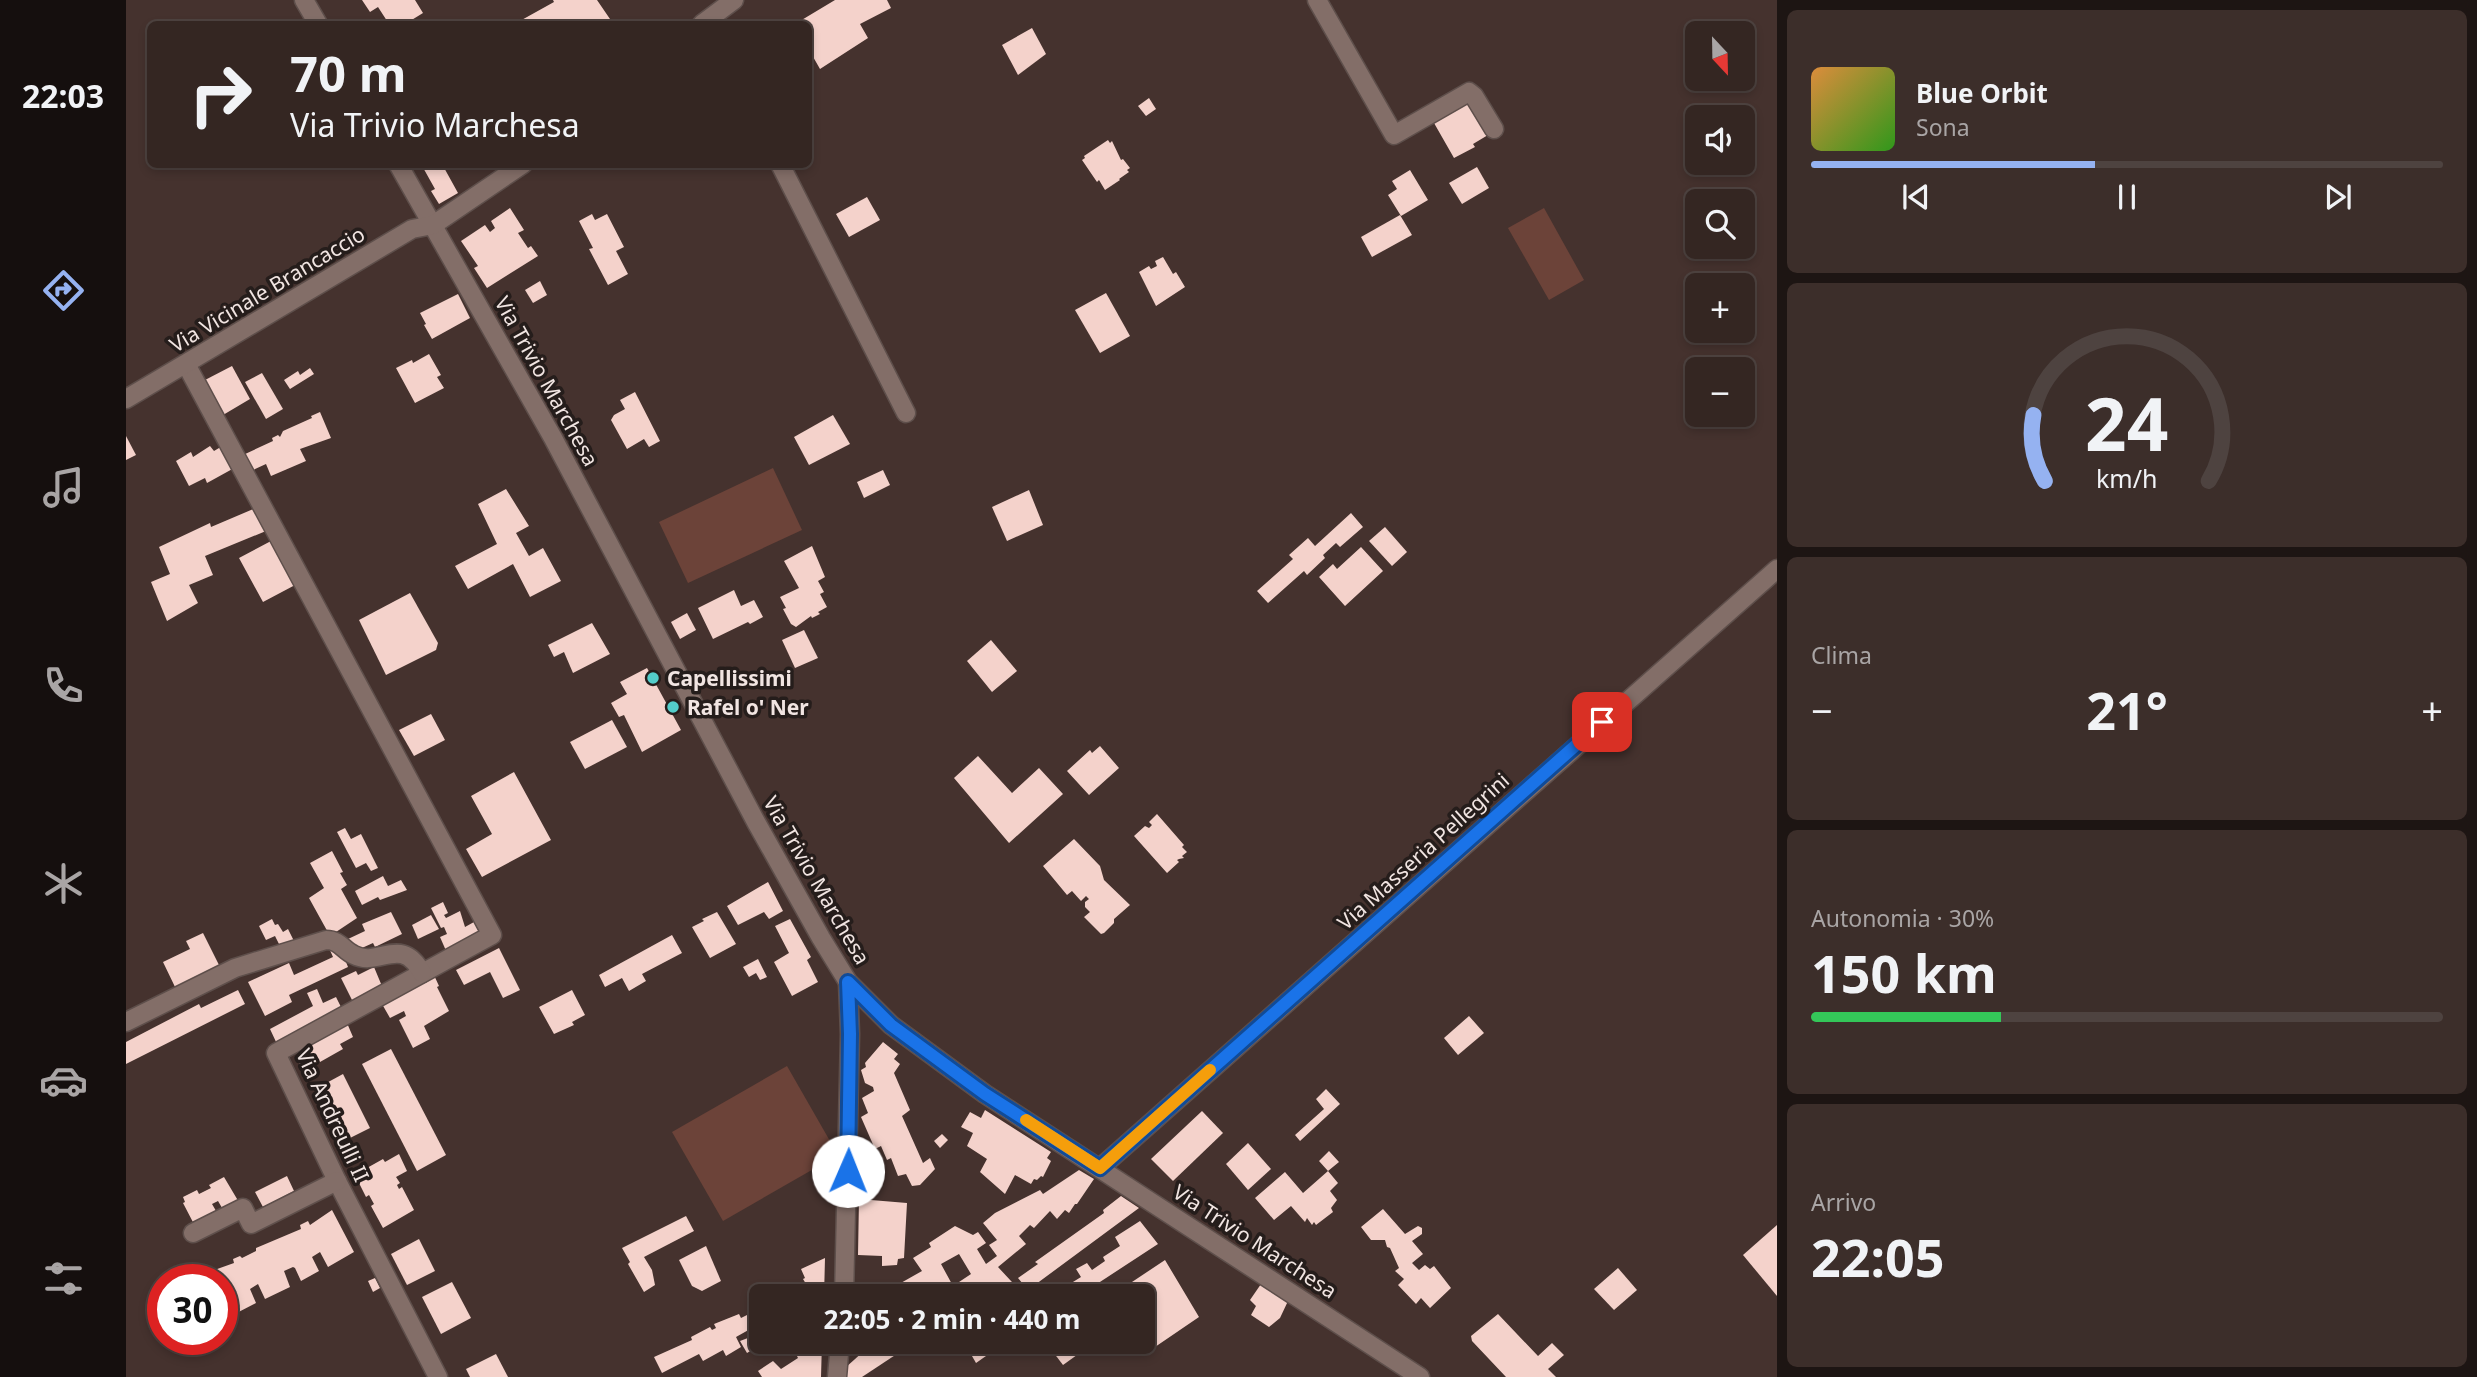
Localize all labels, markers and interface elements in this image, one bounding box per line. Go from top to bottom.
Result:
north arrow [1685,21,1755,91]
map controls [1685,21,1755,427]
text: 70 m [290,40,407,106]
icon: right [175,49,266,140]
text: 22:03 [22,74,104,117]
text: Blue Orbit [1916,75,2048,111]
text: Via Trivio Marchesa [290,103,580,146]
button: sound [1685,105,1755,175]
text: Sona [1916,111,1970,143]
icon: previous [1897,178,1935,216]
icon: pause [2108,178,2146,216]
icon: next [2319,178,2357,216]
button: search [1685,189,1755,259]
street label: Via Vicinale Brancaccio [164,220,370,358]
icon: directions [39,266,88,315]
button: + [1685,273,1755,343]
street label: Via Trivio Marchesa [489,291,605,471]
button: − [1685,357,1755,427]
text: 24 [2085,374,2169,473]
text: km/h [2096,461,2158,495]
icon: music [39,463,88,512]
text: Clima [1811,639,1872,671]
icon: phone [39,661,88,710]
place label: Capellissimi [667,664,792,692]
marker: Capellissimi [645,670,661,686]
text: 21° [2086,674,2168,745]
text: − [1811,684,1833,736]
text: + [2421,684,2443,736]
pin [1572,692,1632,752]
place label: Rafel o' Ner [687,693,809,721]
marker: Rafel o' Ner [665,699,681,715]
icon: arrive [1583,703,1621,741]
street label: Via Masseria Pellegrini [1331,766,1515,936]
street label: Via Trivio Marchesa [757,791,877,969]
icon: climate [39,859,88,908]
text: Autonomia · 30% [1811,902,1994,934]
text: 150 km [1811,937,1997,1008]
street label: Via Andreulli II [290,1044,376,1186]
icon: car [39,1056,88,1105]
position arrow [811,1134,885,1208]
street label: Via Trivio Marchesa [1168,1178,1342,1304]
text: Arrivo [1811,1186,1876,1218]
text: 22:05 [1811,1221,1945,1292]
icon: filters [39,1254,88,1303]
speed limit sign: 30 [147,1264,238,1355]
text: 22:05 · 2 min · 440 m [824,1301,1080,1337]

